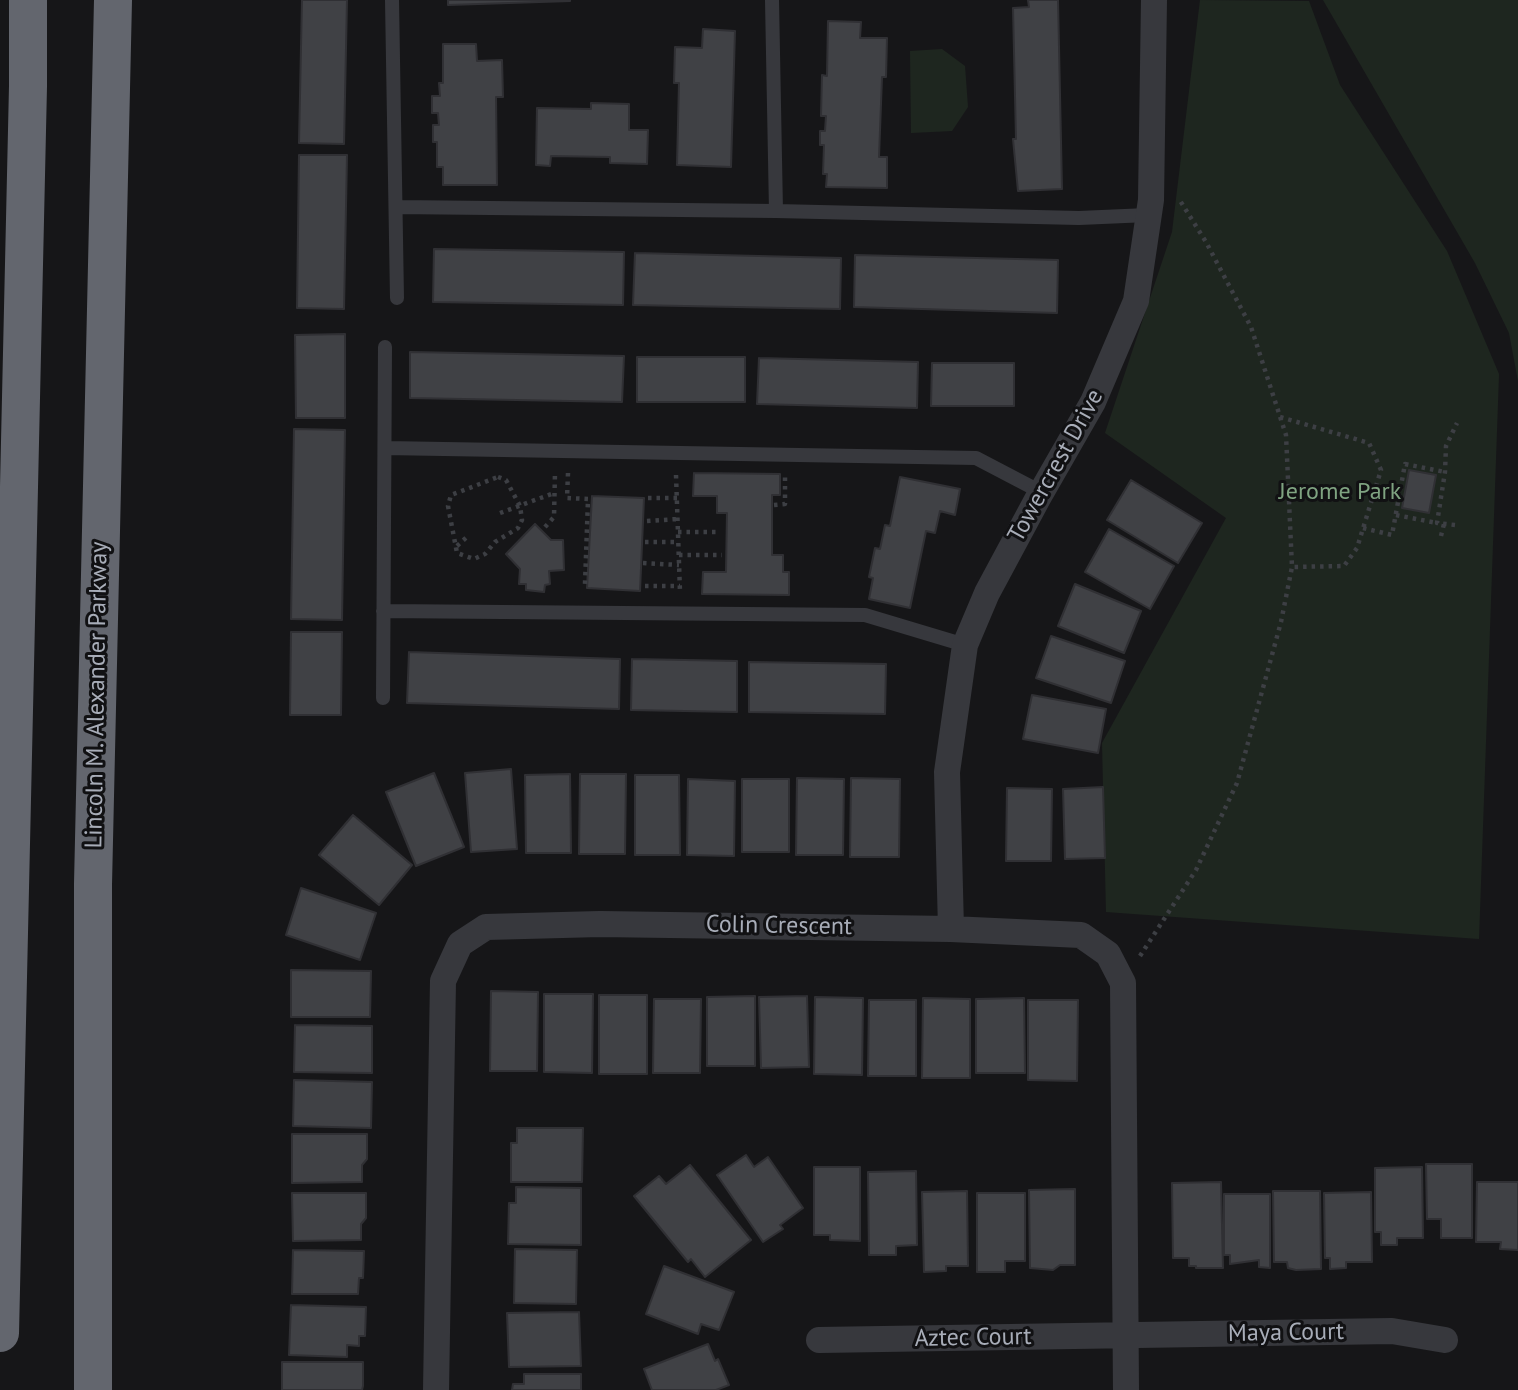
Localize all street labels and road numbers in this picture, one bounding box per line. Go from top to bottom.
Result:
street label: Towercrest Drive [1002,385,1110,547]
street label: Lincoln M. Alexander Parkway [80,541,114,849]
street label: Colin Crescent [706,910,852,942]
street label: Maya Court [1228,1318,1344,1348]
street label: Aztec Court [914,1323,1032,1353]

